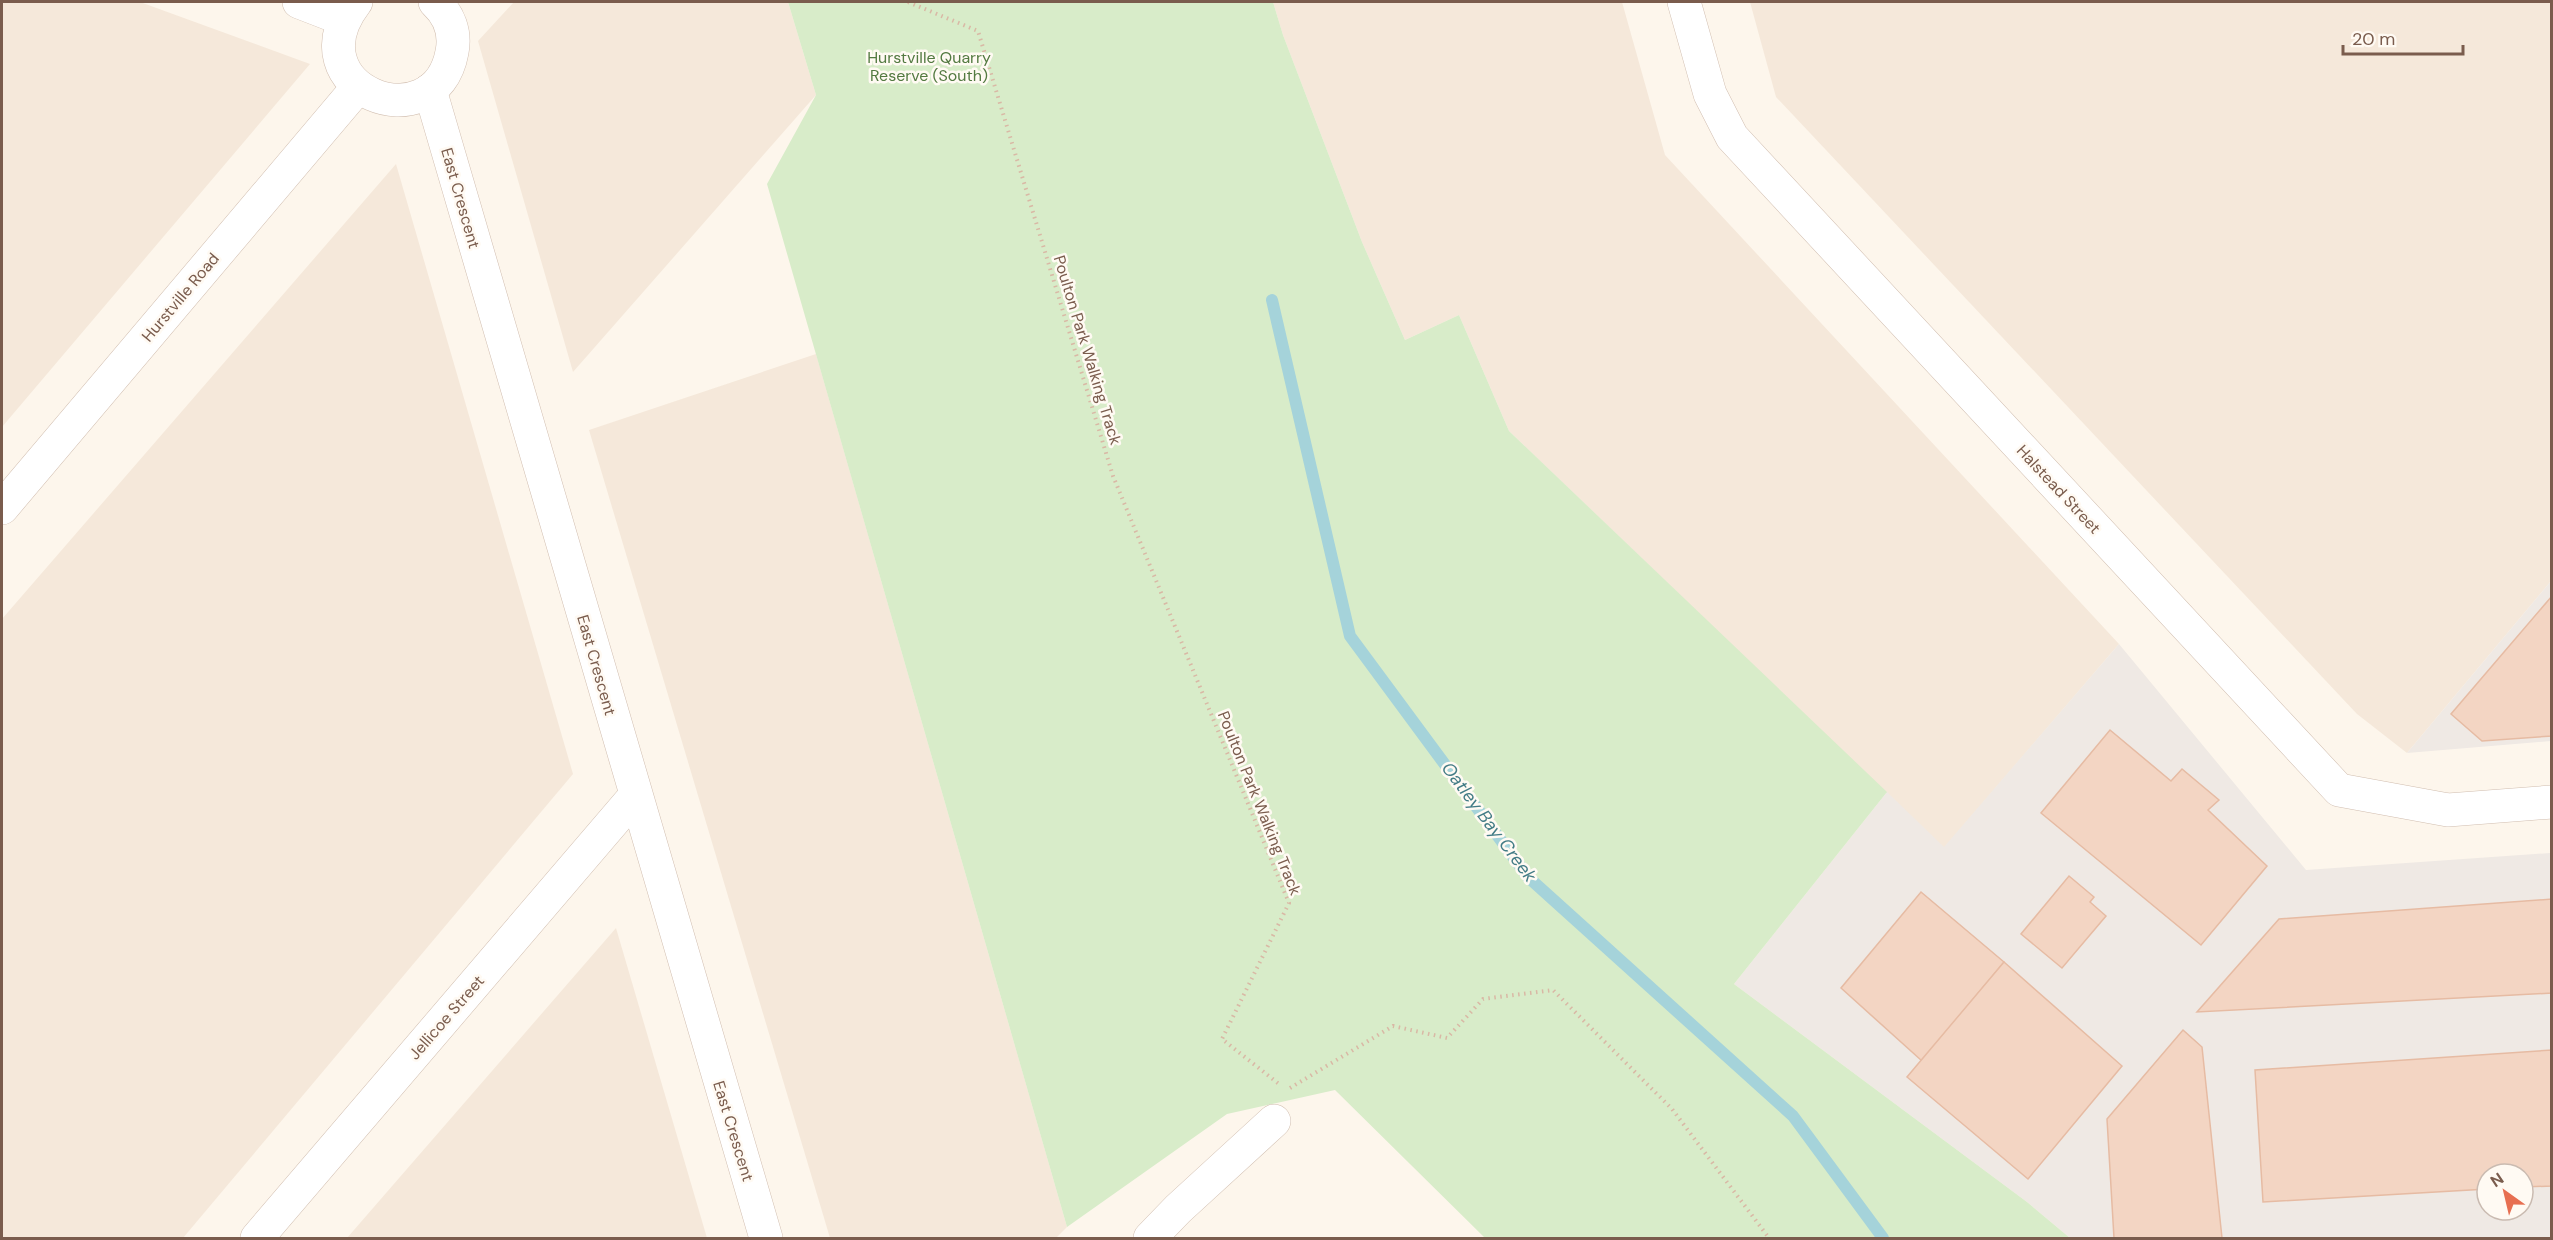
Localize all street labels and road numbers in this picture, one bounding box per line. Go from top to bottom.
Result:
street label: East Crescent [436,145,485,251]
street label: Hurstville Road [137,248,224,346]
street label: Poulton Park Walking Track [1049,253,1126,447]
street label: Halstead Street [2012,440,2105,538]
street label: East Crescent [572,612,621,718]
street label: Poulton Park Walking Track [1213,708,1306,898]
street label: Jellicoe Street [404,971,489,1064]
street label: East Crescent [708,1078,759,1184]

